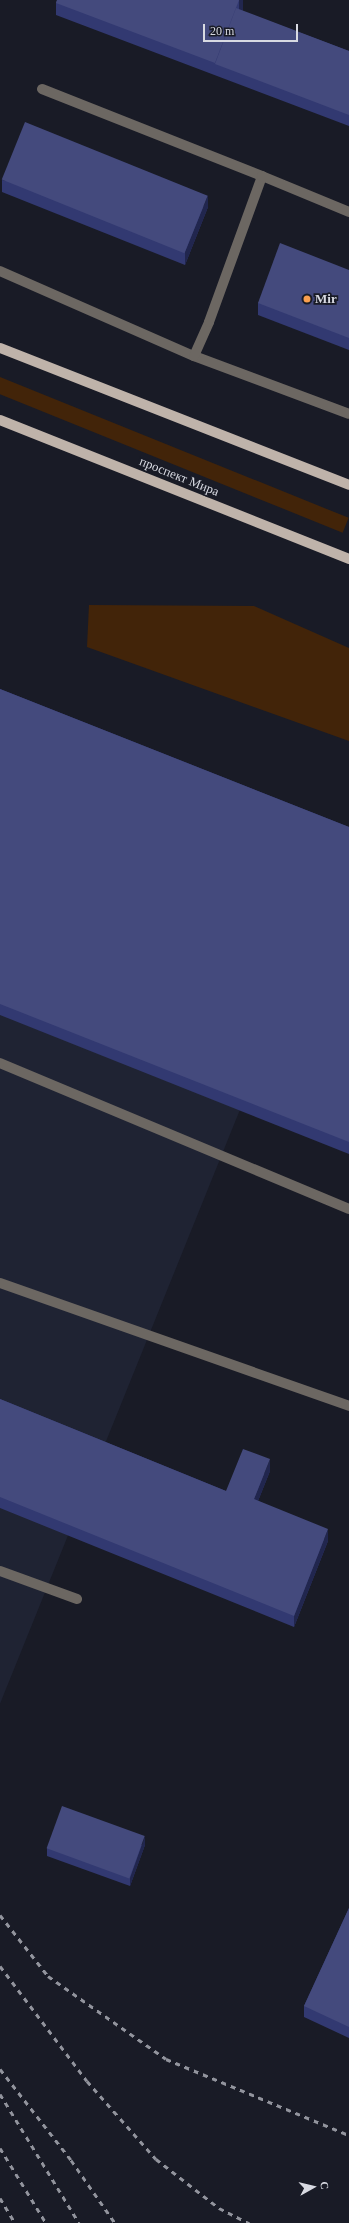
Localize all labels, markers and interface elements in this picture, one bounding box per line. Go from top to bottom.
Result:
scale bar [205,16,300,42]
text: 20 m [210,24,234,38]
place label: Mir [315,291,337,307]
marker: Mir [302,294,312,304]
street label: проспект Мира [137,454,221,500]
north arrow [293,2167,333,2207]
text: С [318,2181,331,2190]

